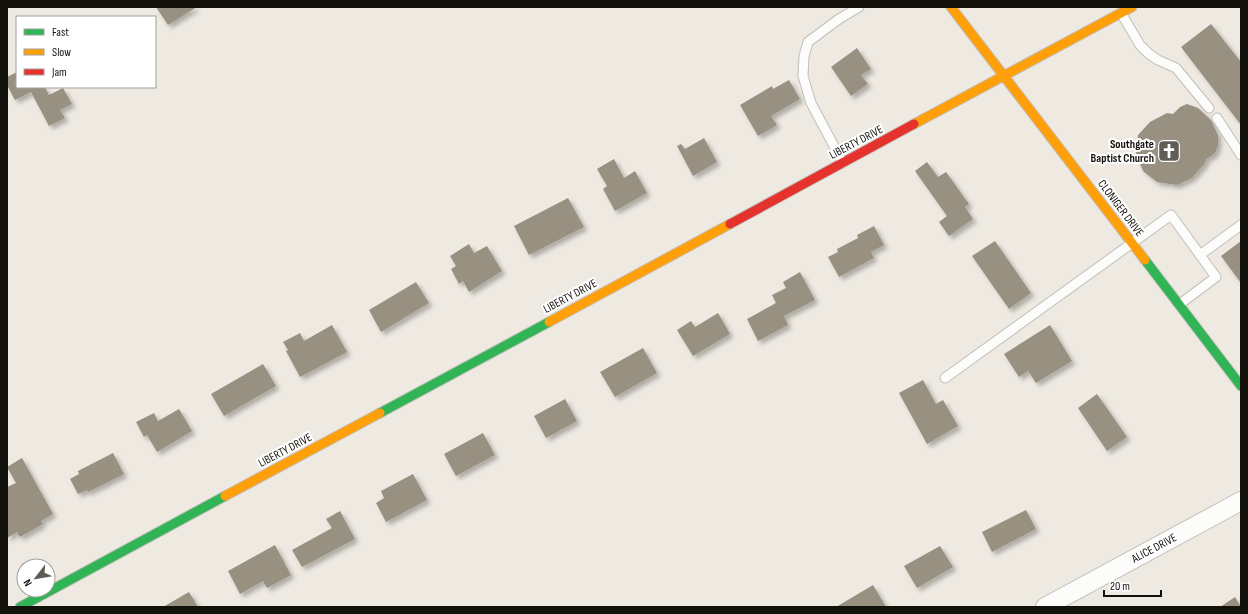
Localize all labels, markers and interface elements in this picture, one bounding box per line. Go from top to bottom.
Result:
legend [16,16,156,88]
text: Fast [52,25,69,40]
text: Slow [52,45,71,60]
text: Jam [51,65,67,80]
street label: LIBERTY DRIVE [827,122,886,163]
place label: Southgate Baptist Church [1091,137,1154,166]
church icon: Southgate Baptist Church [1156,138,1182,164]
street label: CLONIGER DRIVE [1094,177,1147,240]
street label: LIBERTY DRIVE [541,276,600,317]
street label: LIBERTY DRIVE [256,430,315,471]
street label: ALICE DRIVE [1128,530,1179,567]
north arrow [16,558,56,598]
scale bar [1104,572,1161,598]
text: N [21,577,35,589]
text: 20 m [1110,579,1130,594]

